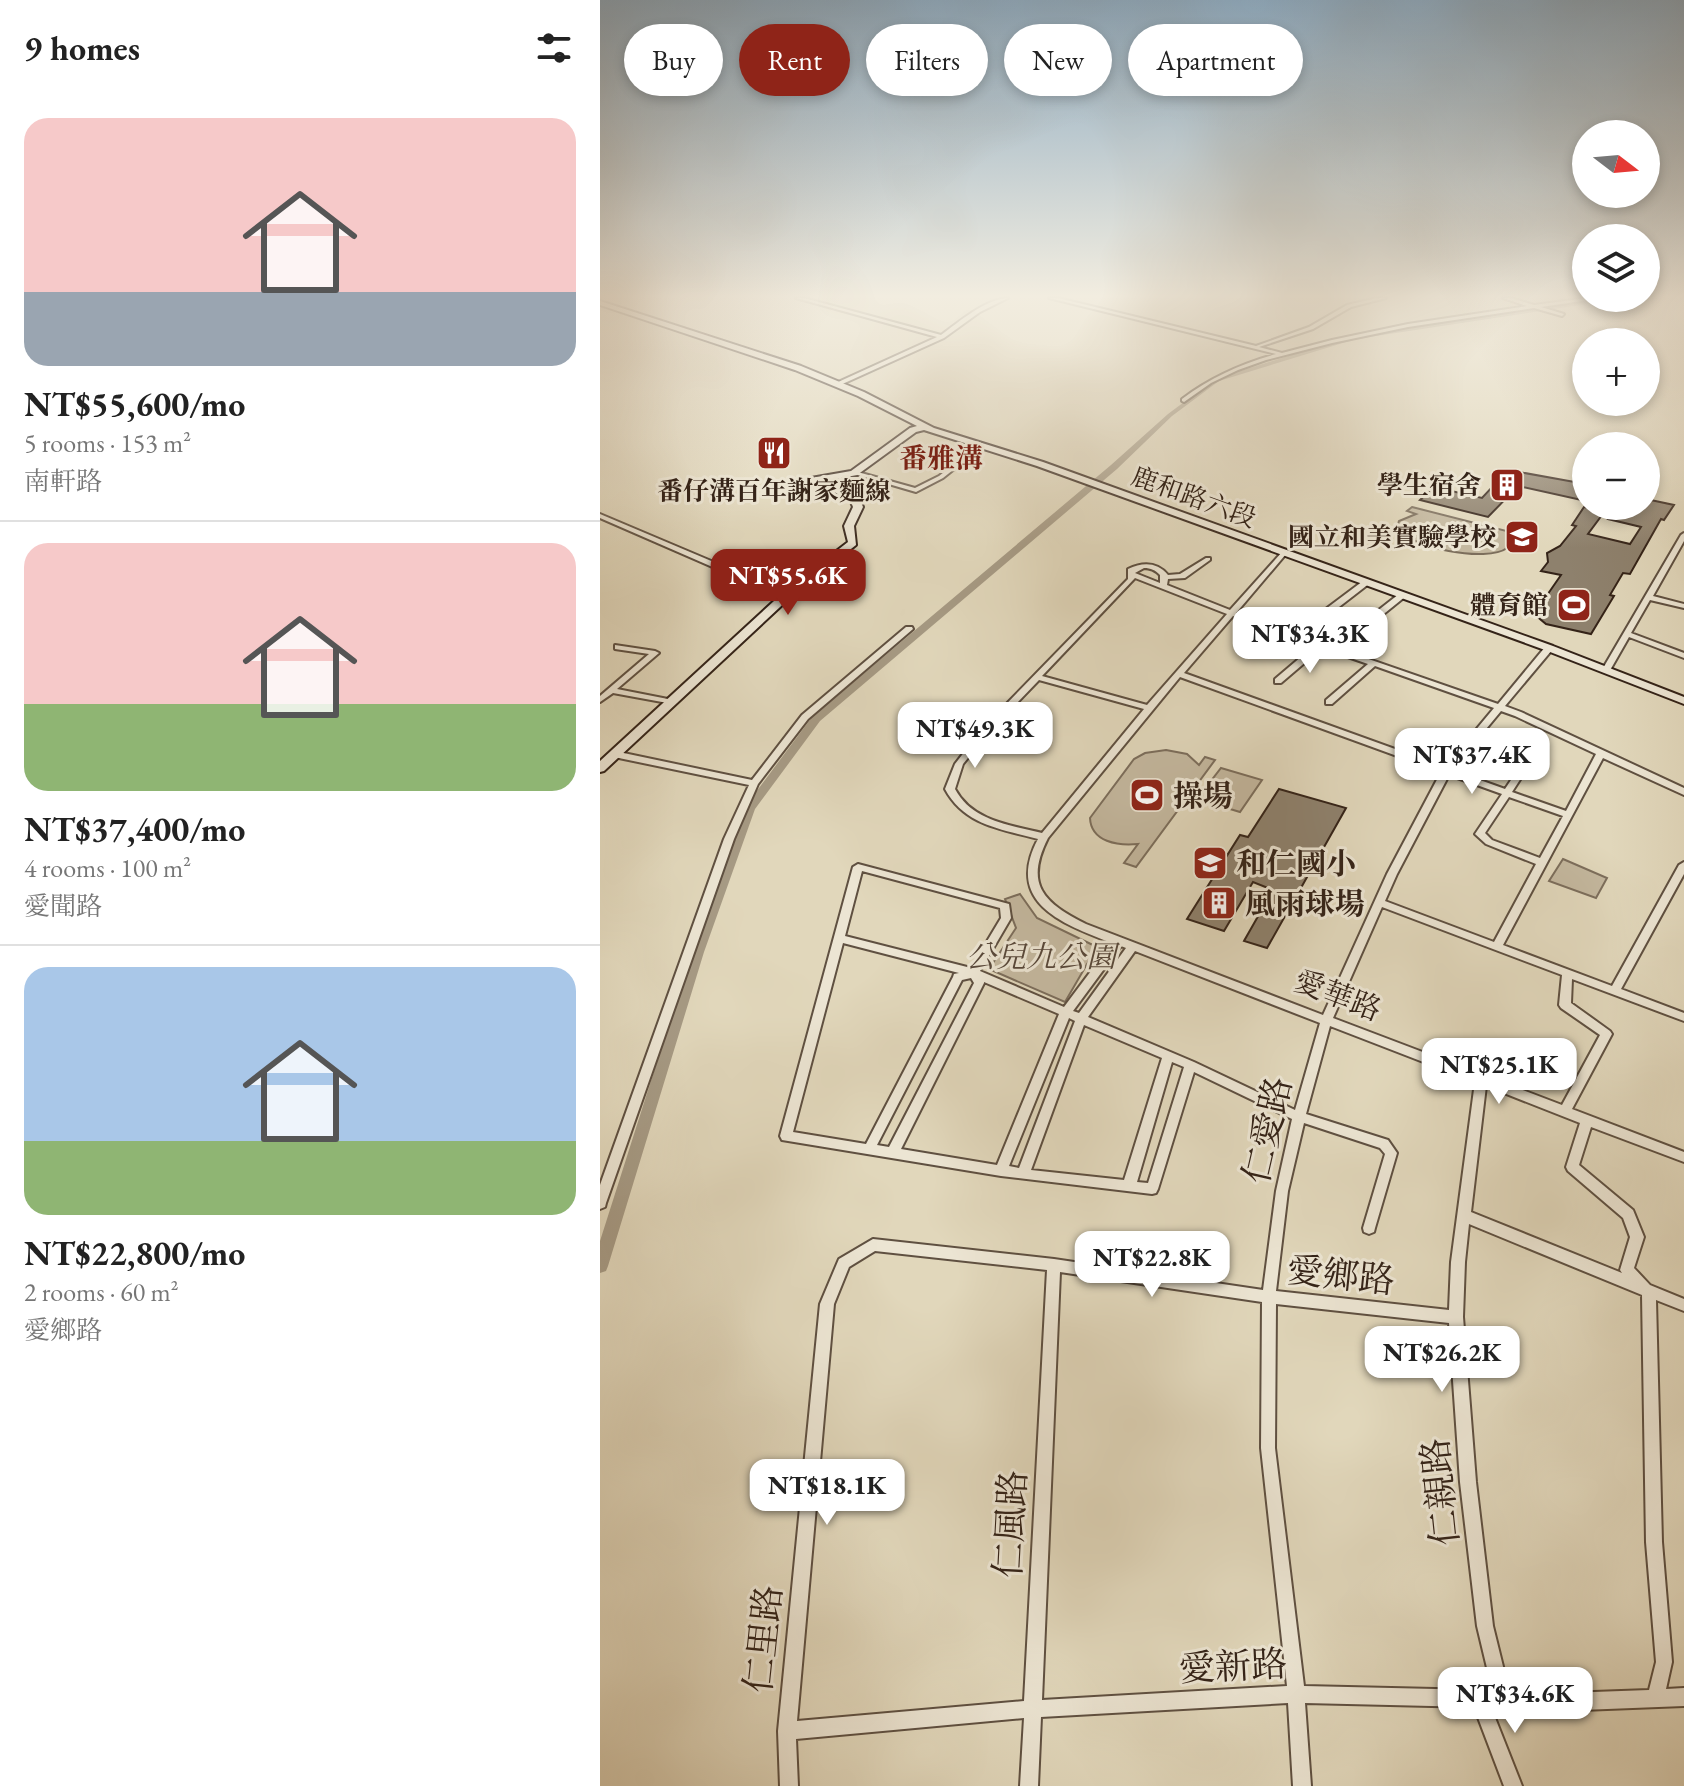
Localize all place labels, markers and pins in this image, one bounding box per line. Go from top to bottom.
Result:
restaurant icon: 番仔溝百年謝家麵線 [755,434,793,472]
building icon: 學生宿舍 [1488,466,1526,504]
place label: 學生宿舍 [1377,468,1481,502]
place label: 番仔溝百年謝家麵線 [657,474,891,508]
school or university icon: 國立和美實驗學校 [1503,518,1541,556]
place label: 國立和美實驗學校 [1288,520,1496,554]
pin: NT$55.6K [705,549,871,617]
sports icon: 體育館 [1555,586,1593,624]
place label: 體育館 [1470,588,1548,622]
pin: NT$34.3K [1227,607,1393,675]
pin: NT$49.3K [892,702,1058,770]
pin: NT$37.4K [1389,728,1555,796]
sports icon: 操場 [1128,776,1166,814]
place label: 操場 [1173,776,1233,815]
school or university icon: 和仁國小 [1191,844,1229,882]
place label: 和仁國小 [1236,844,1356,883]
building icon: 風雨球場 [1200,884,1238,922]
place label: 風雨球場 [1245,884,1365,923]
pin: NT$25.1K [1416,1038,1582,1106]
pin: NT$22.8K [1069,1231,1235,1299]
pin: NT$26.2K [1359,1326,1525,1394]
pin: NT$18.1K [744,1459,910,1527]
pin: NT$34.6K [1432,1667,1598,1735]

